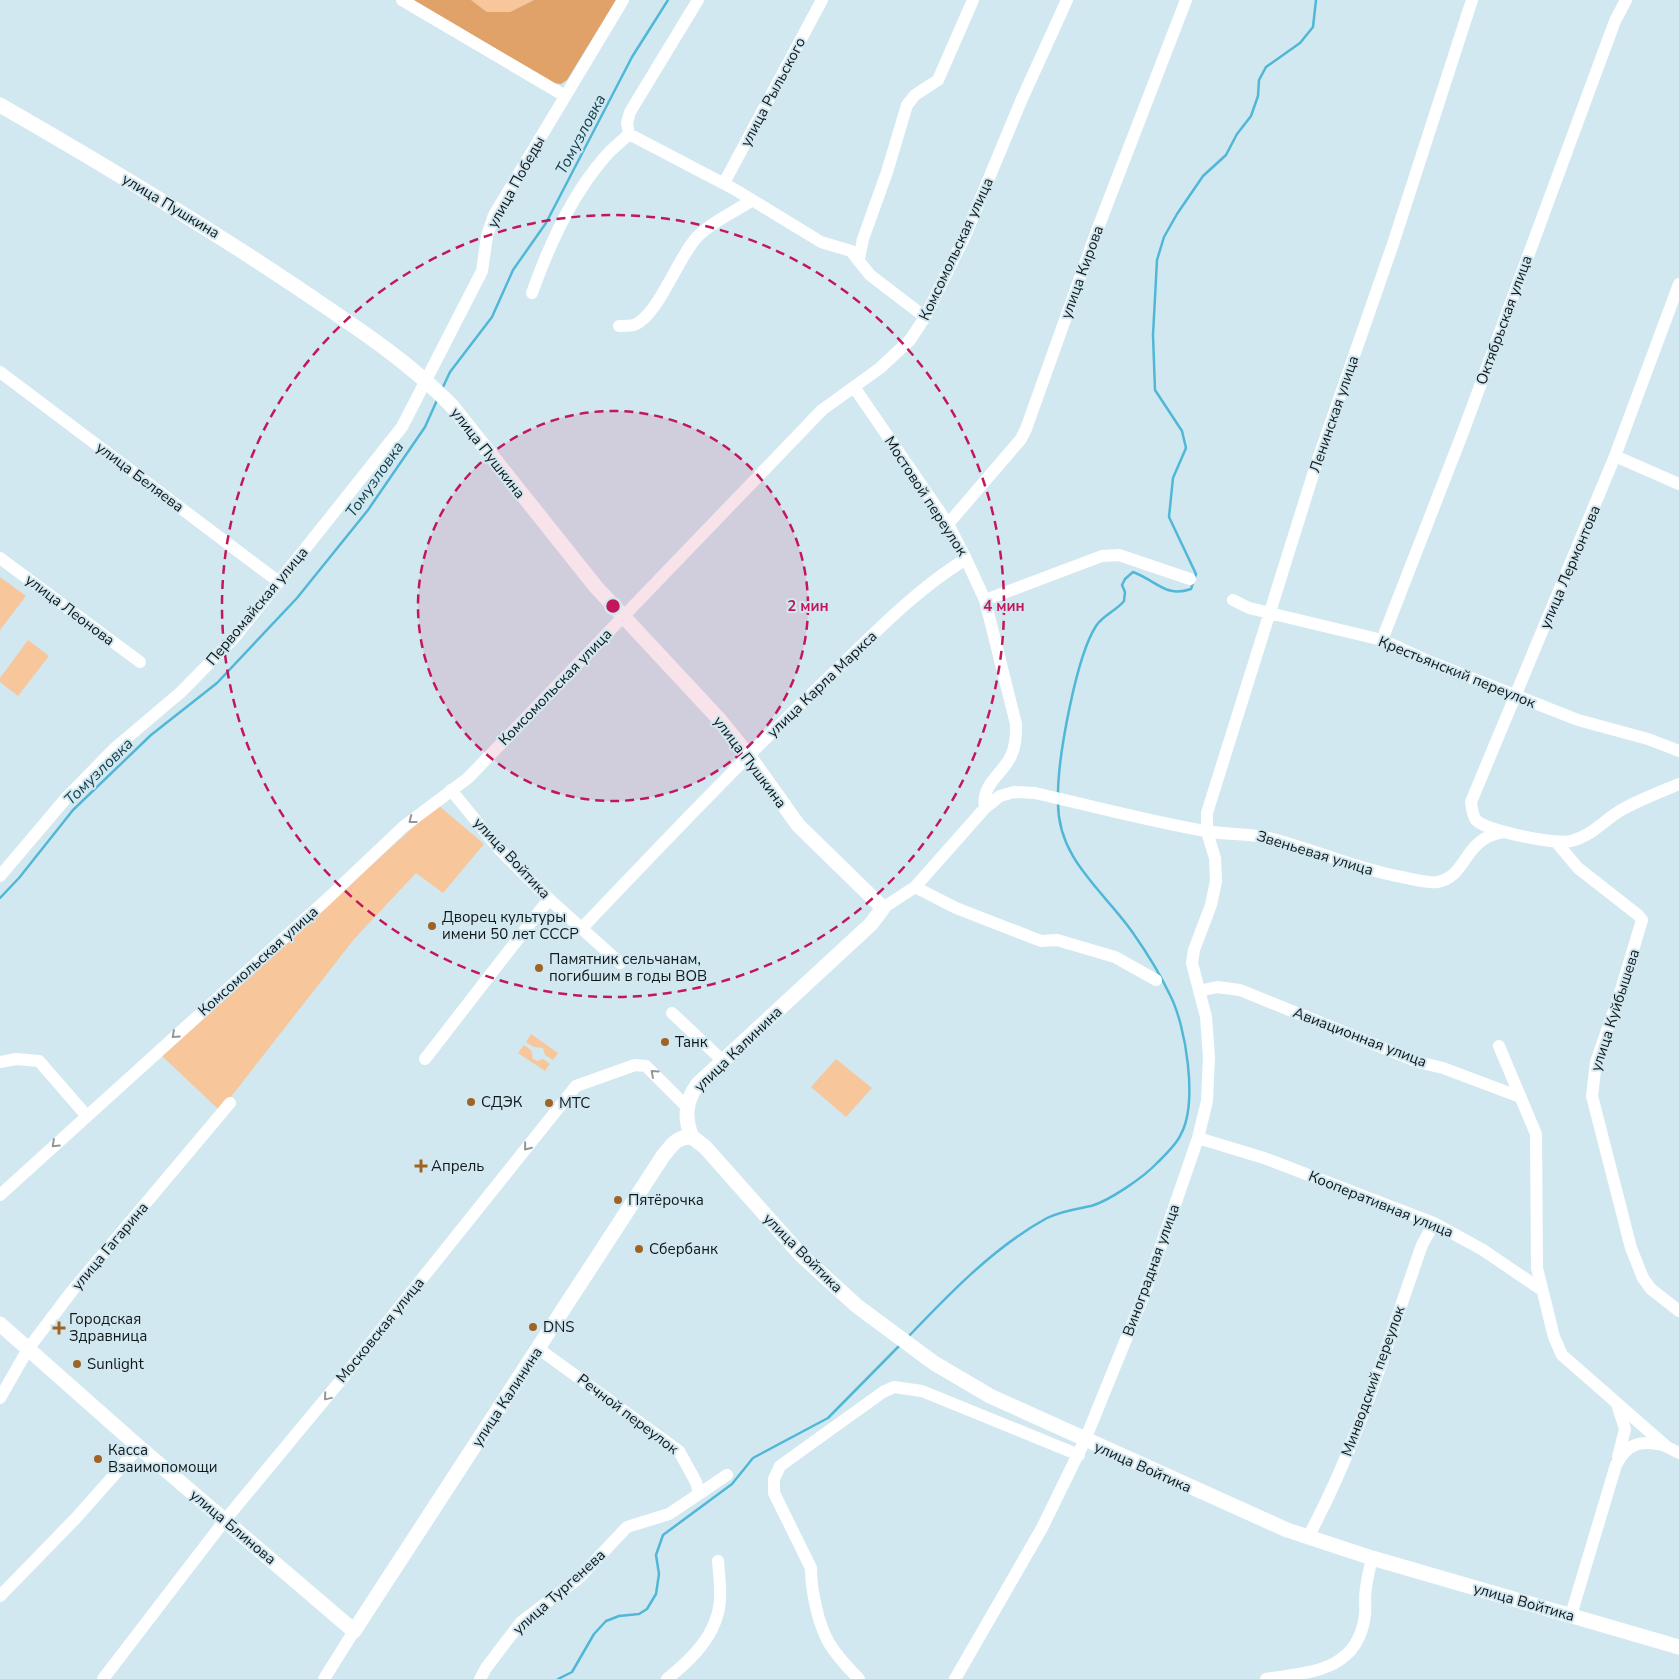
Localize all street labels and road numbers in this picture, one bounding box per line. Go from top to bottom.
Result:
street label: улица Рыльского [736,34,810,150]
street label: улица Победы [483,133,549,231]
street label: улица Пушкина [119,169,223,243]
street label: Комсомольская улица [914,174,998,324]
street label: улица Кирова [1056,223,1108,321]
street label: Октябрьская улица [1471,252,1537,388]
street label: Ленинская улица [1305,353,1363,475]
street label: улица Пушкина [446,403,530,503]
street label: Мостовой переулок [880,432,972,560]
street label: улица Беляева [92,437,188,517]
street label: улица Лермонтова [1535,502,1605,632]
street label: Первомайская улица [202,543,312,669]
street label: улица Леонова [21,570,119,650]
street label: Комсомольская улица [494,624,616,750]
street label: улица Карла Маркса [763,626,881,742]
street label: Крестьянский переулок [1375,631,1539,713]
street label: улица Пушкина [709,712,791,812]
street label: улица Войтика [469,813,555,903]
street label: Звеньевая улица [1254,826,1376,880]
street label: Комсомольская улица [194,902,322,1020]
street label: улица Куйбышева [1586,946,1644,1074]
street label: улица Калинина [690,1002,786,1096]
street label: Авиационная улица [1290,1002,1430,1072]
street label: Кооперативная улица [1306,1166,1456,1242]
street label: улица Гагарина [67,1198,153,1294]
street label: Виноградная улица [1118,1201,1184,1339]
street label: улица Войтика [759,1209,847,1297]
street label: Московская улица [331,1273,429,1387]
street label: Минводский переулок [1336,1303,1410,1459]
street label: улица Калинина [467,1343,547,1451]
street label: Речной переулок [573,1369,683,1459]
street label: улица Войтика [1091,1437,1195,1497]
street label: улица Блинова [186,1485,280,1569]
street label: улица Тургенева [508,1545,610,1639]
street label: улица Войтика [1471,1578,1577,1626]

